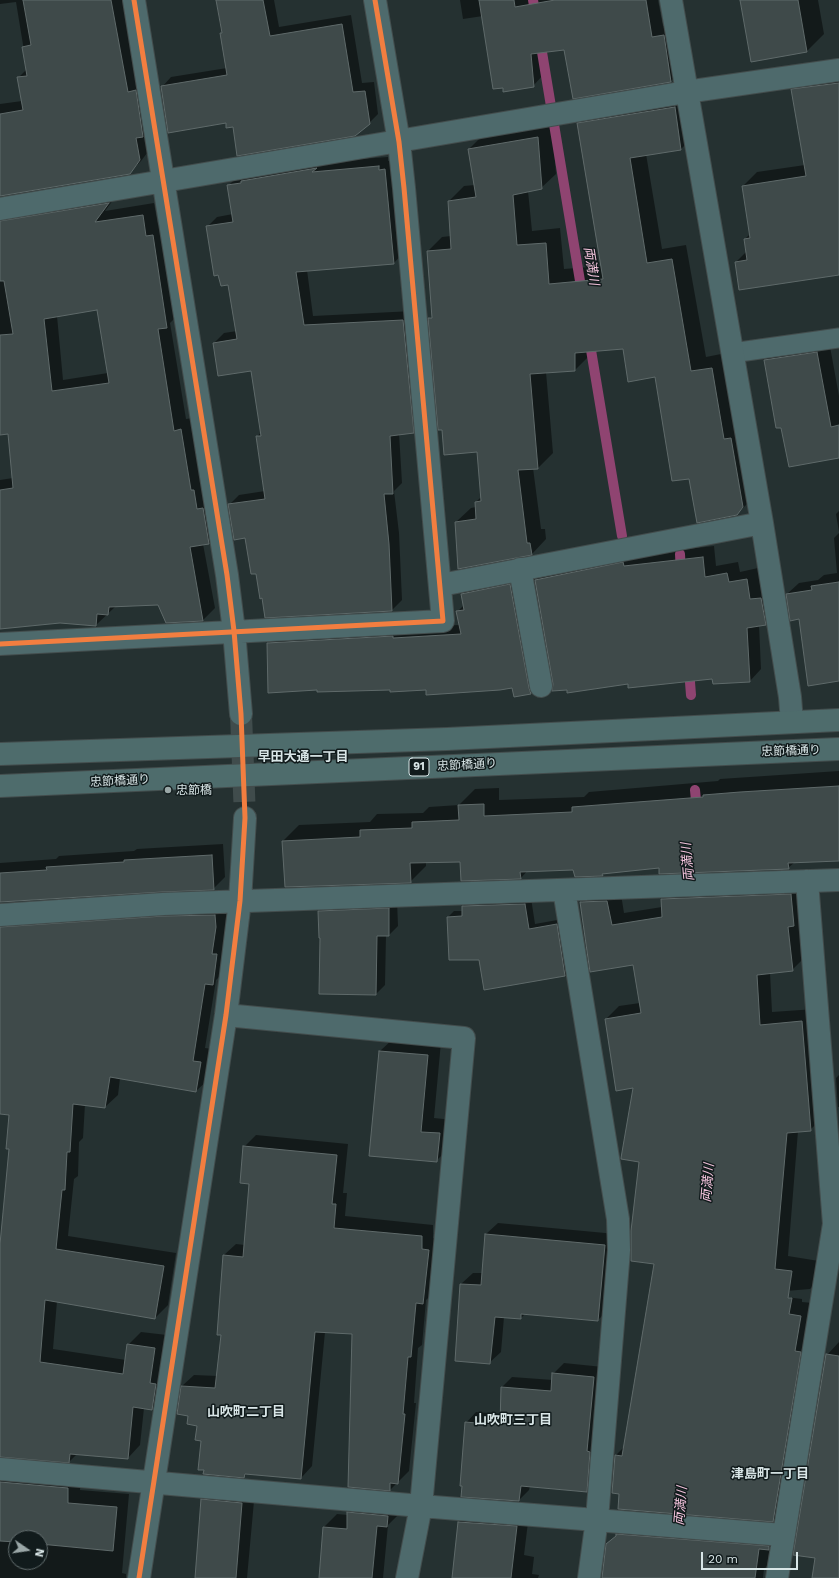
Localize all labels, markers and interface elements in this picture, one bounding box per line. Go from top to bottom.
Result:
water label: 両満川 [580,246,602,286]
street label: 忠節橋通り [761,743,821,759]
district label: 早田大通一丁目 [258,749,348,765]
street label: 忠節橋通り [437,756,497,774]
road number: 91 [409,758,429,776]
street label: 忠節橋通り [90,772,150,790]
place label: 忠節橋 [176,783,212,797]
marker: 忠節橋 [163,785,173,795]
water label: 両満川 [679,842,697,882]
water label: 両満川 [699,1163,717,1203]
district label: 山吹町二丁目 [207,1404,285,1420]
district label: 山吹町三丁目 [474,1412,552,1428]
district label: 津島町一丁目 [731,1466,809,1482]
water label: 両満川 [672,1486,690,1526]
north arrow [8,1530,48,1570]
scale bar [703,1544,800,1570]
text: N [32,1547,46,1558]
text: 20 m [708,1552,738,1566]

